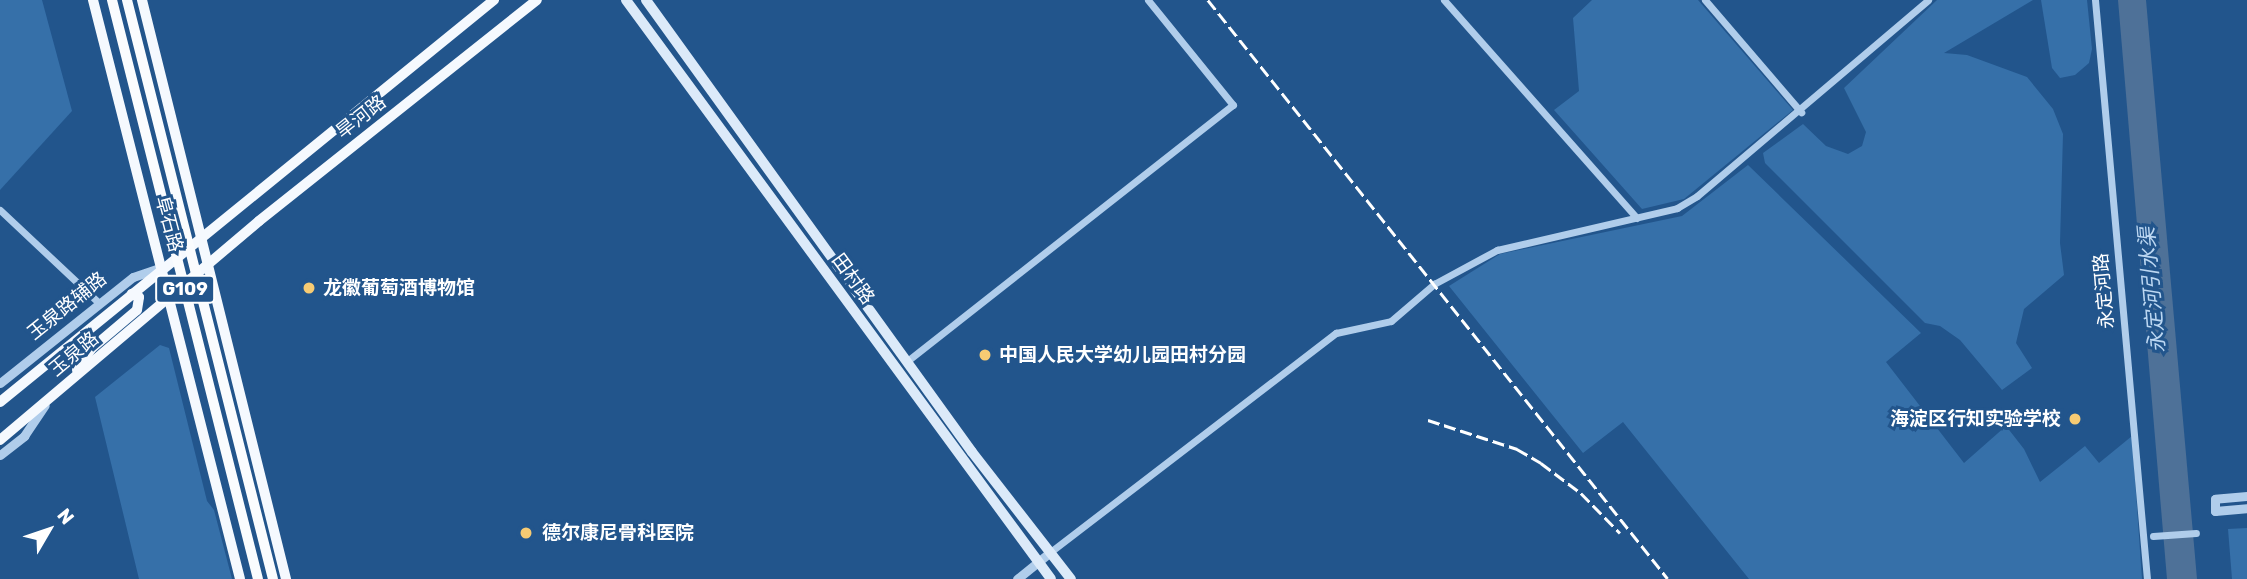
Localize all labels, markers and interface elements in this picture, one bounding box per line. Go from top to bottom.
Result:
street label: 旱河路 [332,90,390,144]
street label: 阜石路 [151,194,187,254]
water label: 永定河引水渠 [2134,226,2170,354]
street label: 田村路 [827,249,879,309]
street label: 永定河路 [2089,252,2119,330]
street label: 玉泉路辅路 [23,267,111,345]
road number: G109 [154,274,216,304]
place label: 龙徽葡萄酒博物馆 [323,277,475,299]
marker: 龙徽葡萄酒博物馆 [301,280,317,296]
street label: 玉泉路 [45,327,103,381]
place label: 中国人民大学幼儿园田村分园 [999,344,1246,366]
marker: 中国人民大学幼儿园田村分园 [977,347,993,363]
place label: 海淀区行知实验学校 [1890,408,2061,430]
marker: 海淀区行知实验学校 [2067,411,2083,427]
north arrow [14,495,84,565]
text: N [52,504,79,529]
place label: 德尔康尼骨科医院 [542,522,694,544]
marker: 德尔康尼骨科医院 [516,523,536,543]

